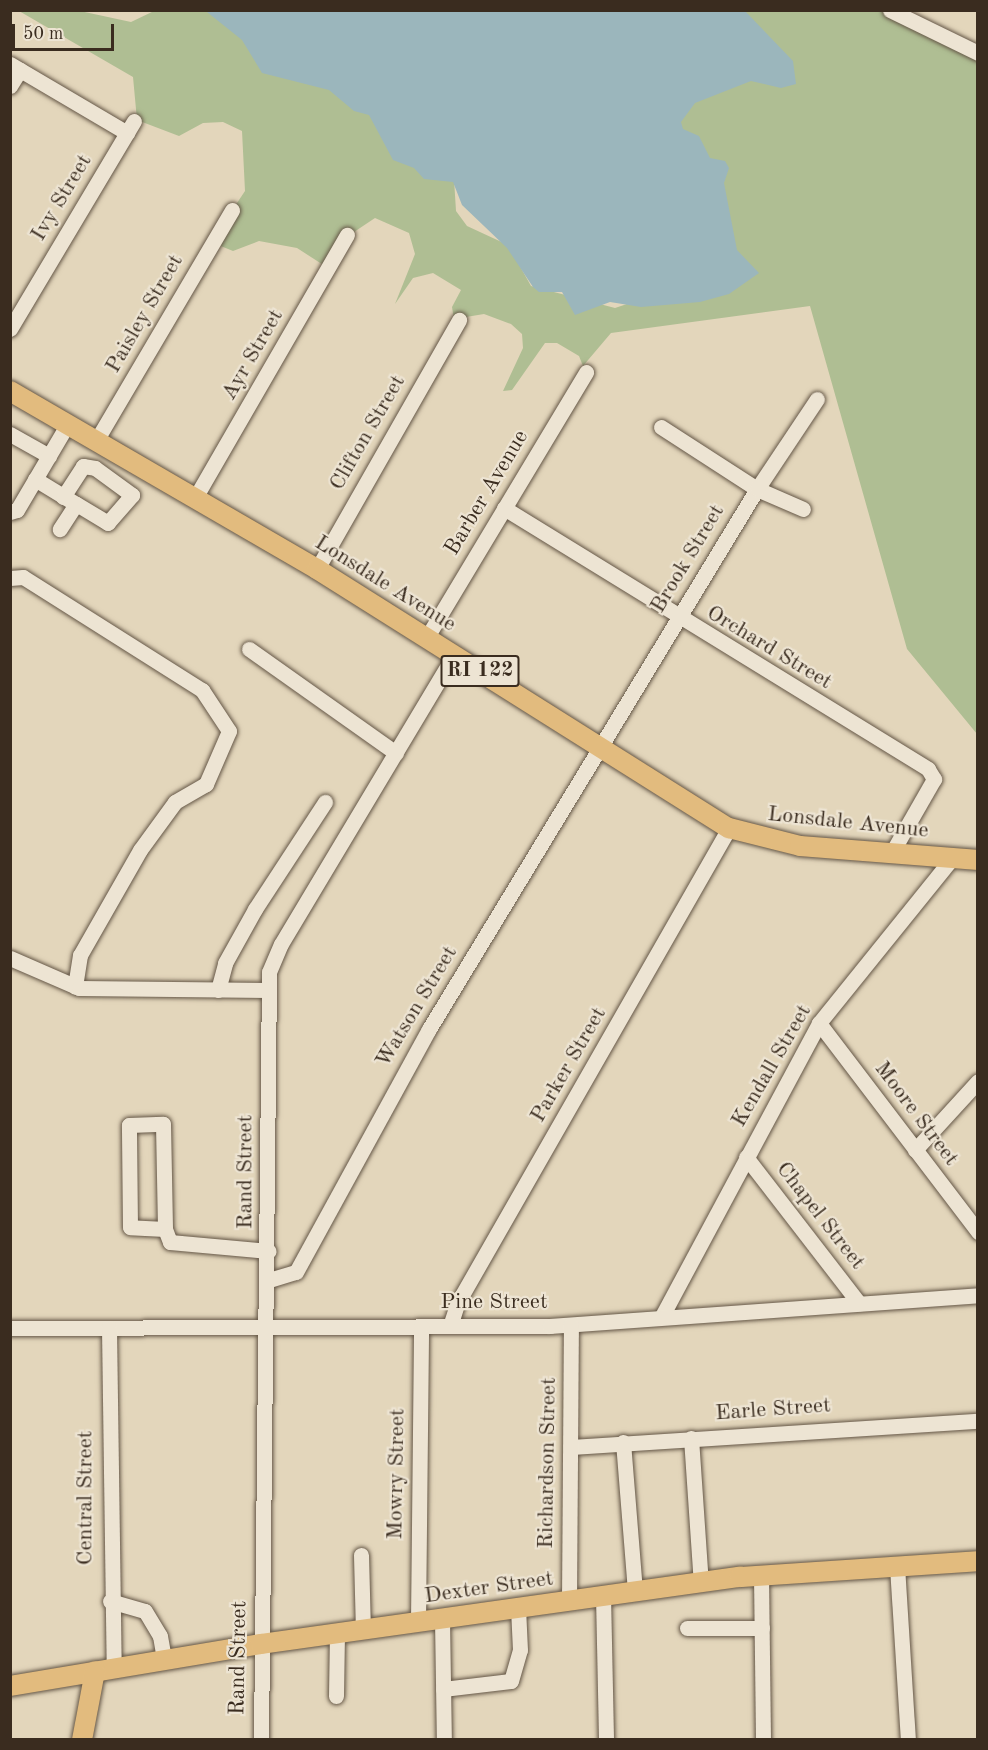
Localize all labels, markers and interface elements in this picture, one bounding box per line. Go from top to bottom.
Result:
scale bar [15,12,117,50]
text: 50 m [23,25,63,43]
street label: Ivy Street [26,150,98,246]
street label: Paisley Street [100,250,190,378]
street label: Ayr Street [216,305,290,405]
street label: Clifton Street [324,371,412,495]
street label: Barber Avenue [439,426,535,560]
street label: Brook Street [645,500,731,618]
street label: Lonsdale Avenue [310,530,460,638]
street label: Orchard Street [701,600,837,696]
road number: RI 122 [440,653,520,689]
street label: Lonsdale Avenue [766,801,930,845]
street label: Watson Street [370,941,464,1073]
street label: Kendall Street [726,1000,818,1132]
street label: Parker Street [525,1003,613,1127]
street label: Moore Street [868,1057,964,1171]
street label: Rand Street [233,1115,259,1229]
street label: Chapel Street [770,1157,870,1275]
street label: Pine Street [440,1290,548,1316]
street label: Richardson Street [533,1377,563,1549]
street label: Earle Street [714,1393,832,1427]
street label: Mowry Street [383,1408,411,1540]
street label: Central Street [73,1431,99,1565]
street label: Dexter Street [423,1566,555,1610]
street label: Rand Street [225,1601,253,1715]

